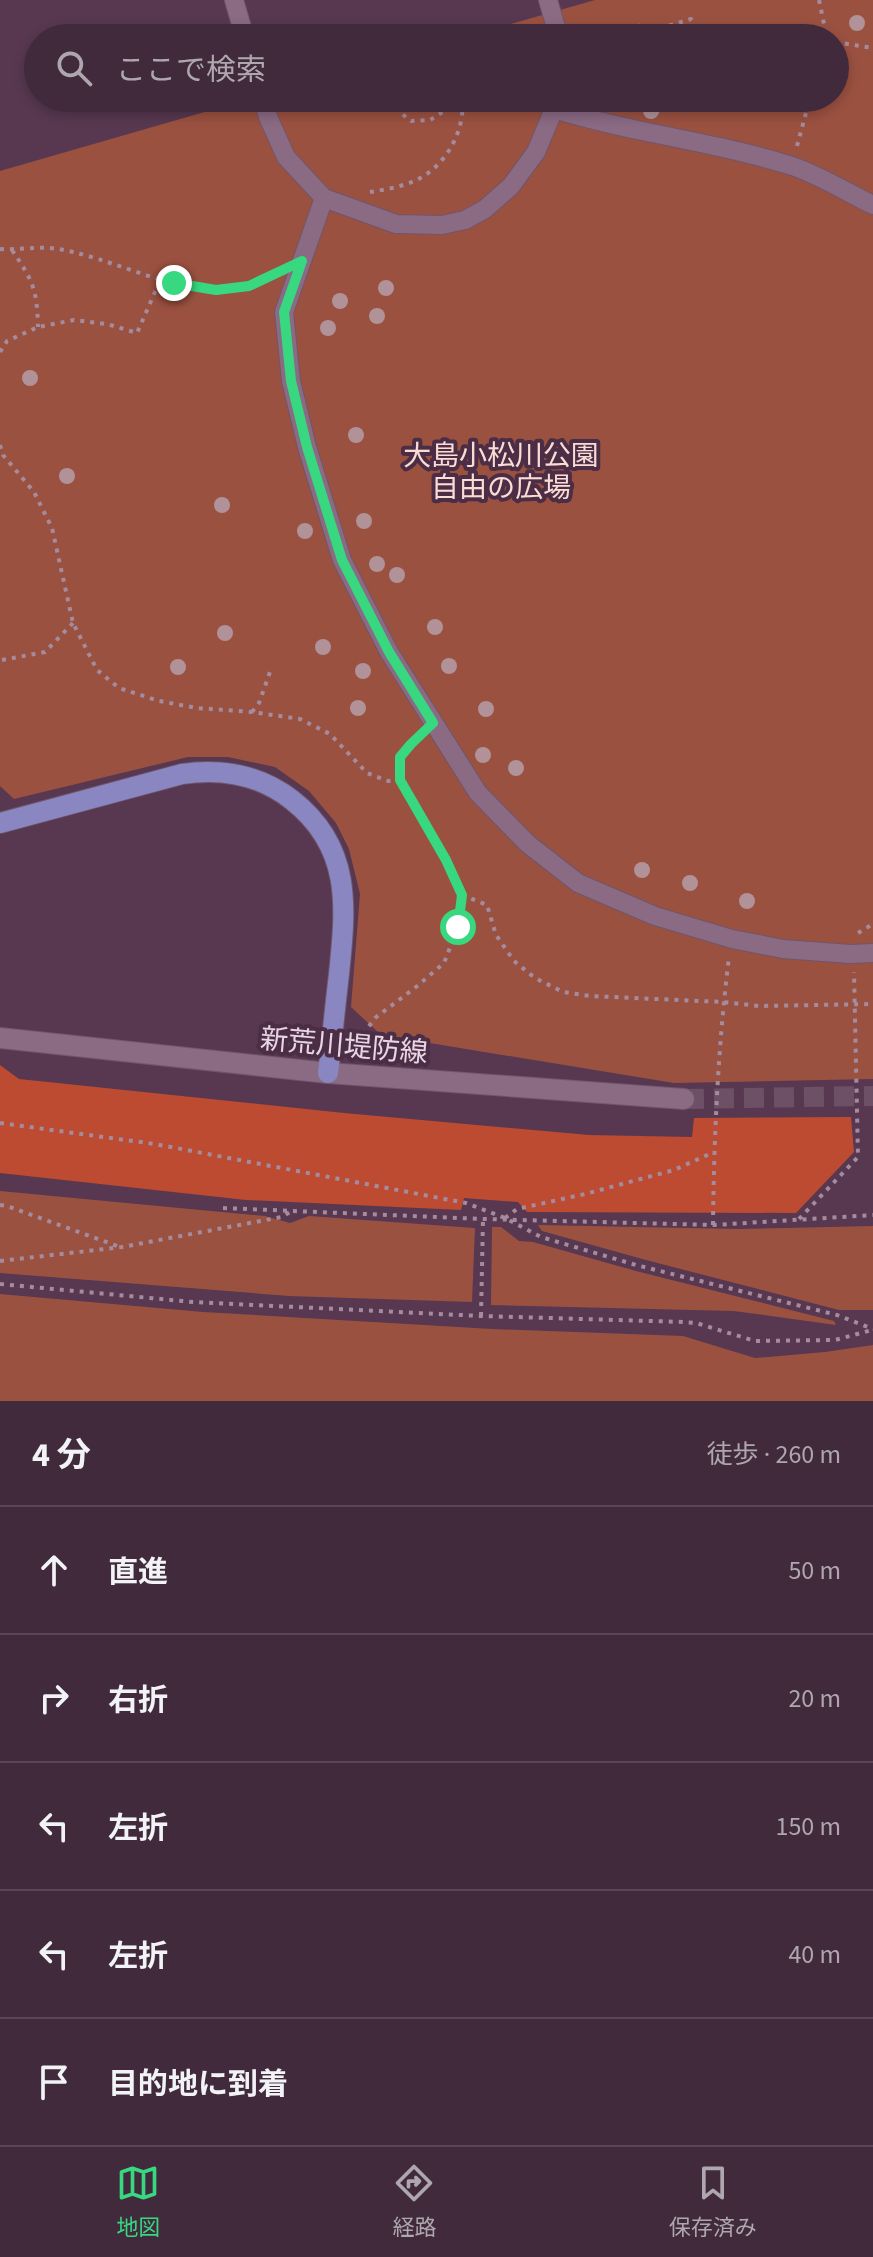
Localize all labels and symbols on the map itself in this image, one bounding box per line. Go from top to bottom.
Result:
route end [156,265,192,301]
park label: 大島小松川公園 自由の広場 [403,436,599,508]
route start [440,909,476,945]
street label: 新荒川堤防線 [258,1019,429,1073]

